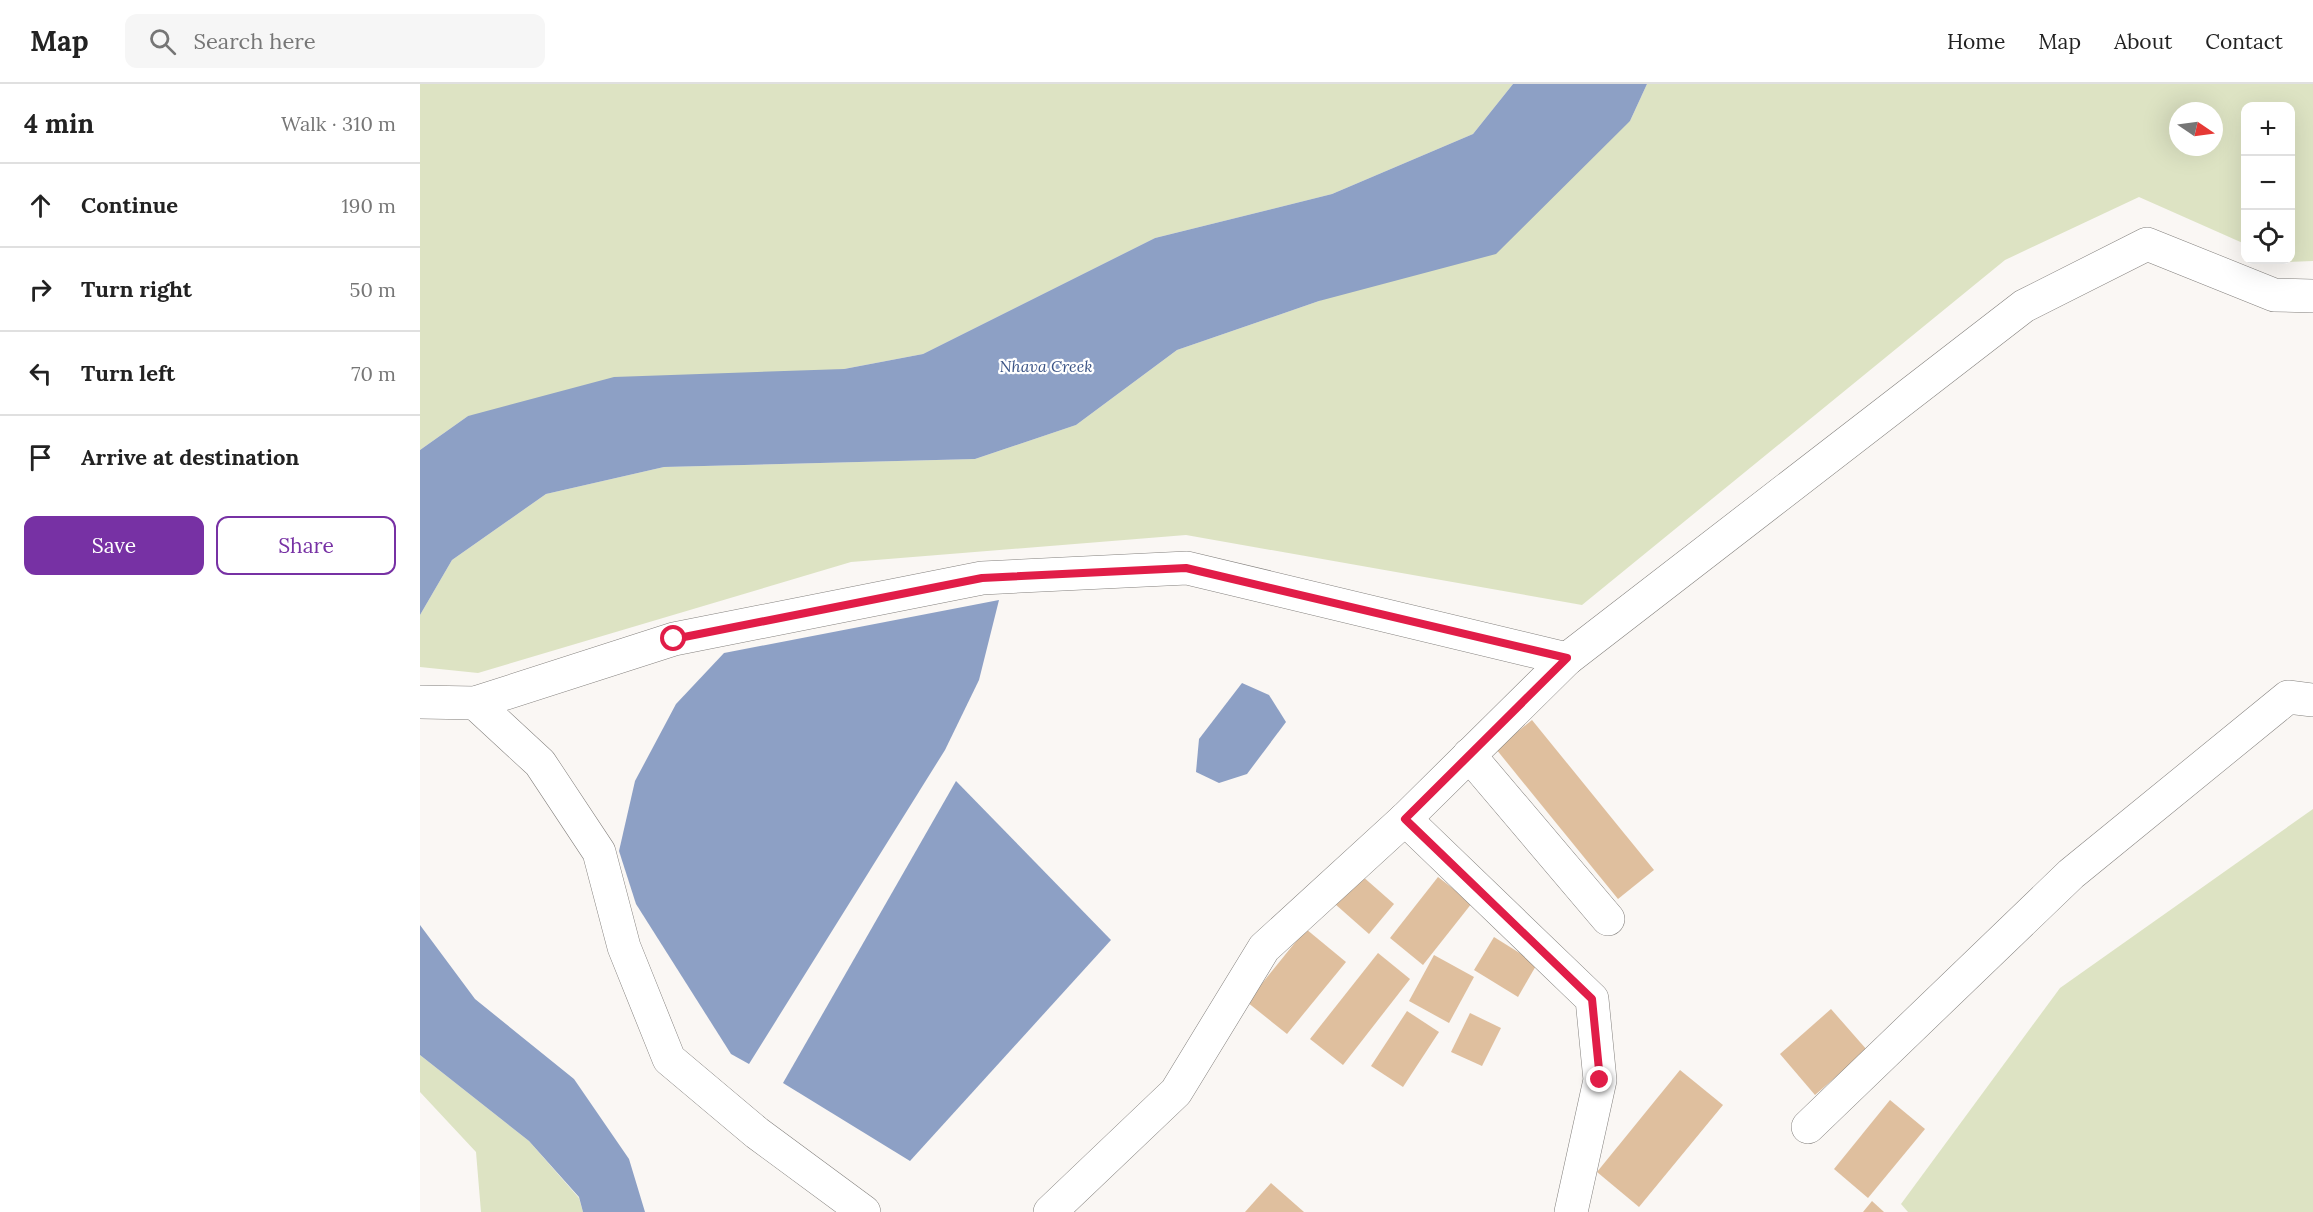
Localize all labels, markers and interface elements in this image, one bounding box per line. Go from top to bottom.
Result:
search box [125,14,545,68]
text: Map [30,23,89,59]
icon: search [146,25,179,58]
text: Search here [194,27,316,55]
text: Home [1947,28,2005,55]
text: Map [2038,28,2081,55]
text: About [2114,28,2172,55]
text: Contact [2205,28,2283,55]
north arrow [2169,102,2223,156]
map controls [2241,102,2295,264]
button: + [2241,102,2295,156]
text: 4 min [24,107,94,140]
text: Walk · 310 m [281,111,396,136]
button: − [2241,156,2295,210]
icon: ahead [24,189,57,222]
text: Continue [81,191,178,219]
text: 190 m [342,193,396,218]
button: locate [2241,210,2295,264]
icon: right [24,273,57,306]
text: Turn right [81,275,192,303]
text: 50 m [350,277,396,302]
water label: Nhava Creek [999,356,1093,376]
icon: left [24,357,57,390]
text: Turn left [81,359,175,387]
text: 70 m [351,361,396,386]
icon: arrive [24,441,57,474]
text: Arrive at destination [81,443,299,471]
button: Save [24,516,204,575]
button: Share [216,516,396,575]
route start [660,625,686,651]
route end [1586,1066,1612,1092]

